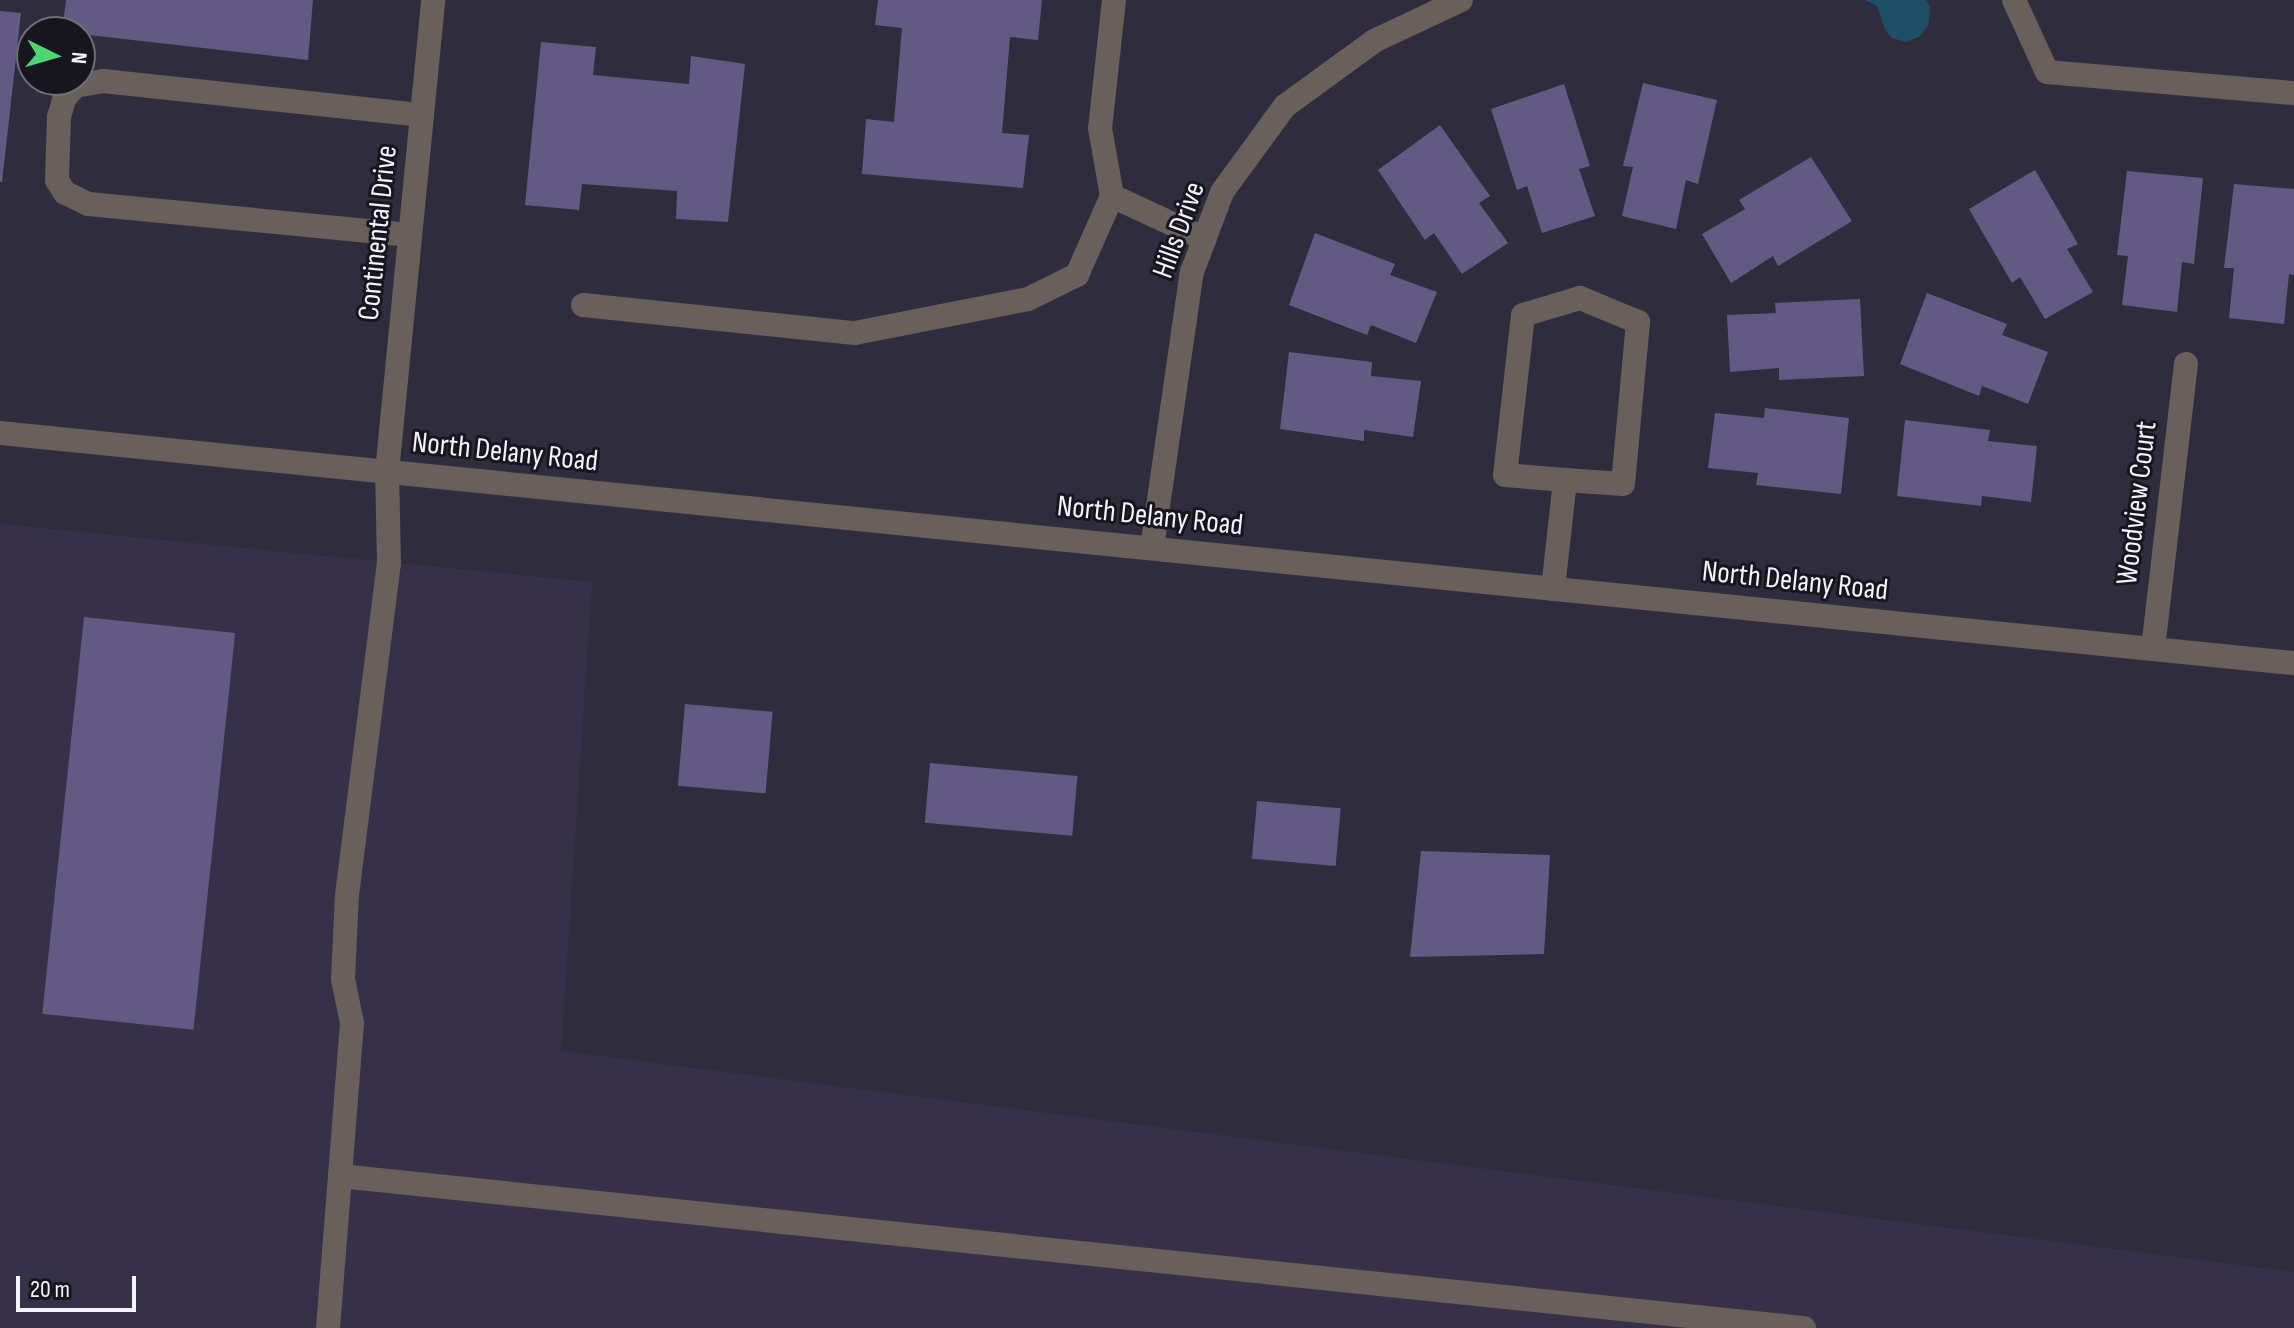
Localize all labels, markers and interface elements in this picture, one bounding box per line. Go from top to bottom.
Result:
north arrow [16,16,96,96]
text: N [64,51,92,65]
street label: Continental Drive [351,144,405,322]
street label: Hills Drive [1145,177,1213,283]
street label: Woodview Court [2109,419,2165,587]
street label: North Delany Road [410,424,600,480]
street label: North Delany Road [1055,488,1245,544]
street label: North Delany Road [1700,553,1890,609]
scale bar [20,1260,140,1310]
text: 20 m [30,1275,70,1304]

